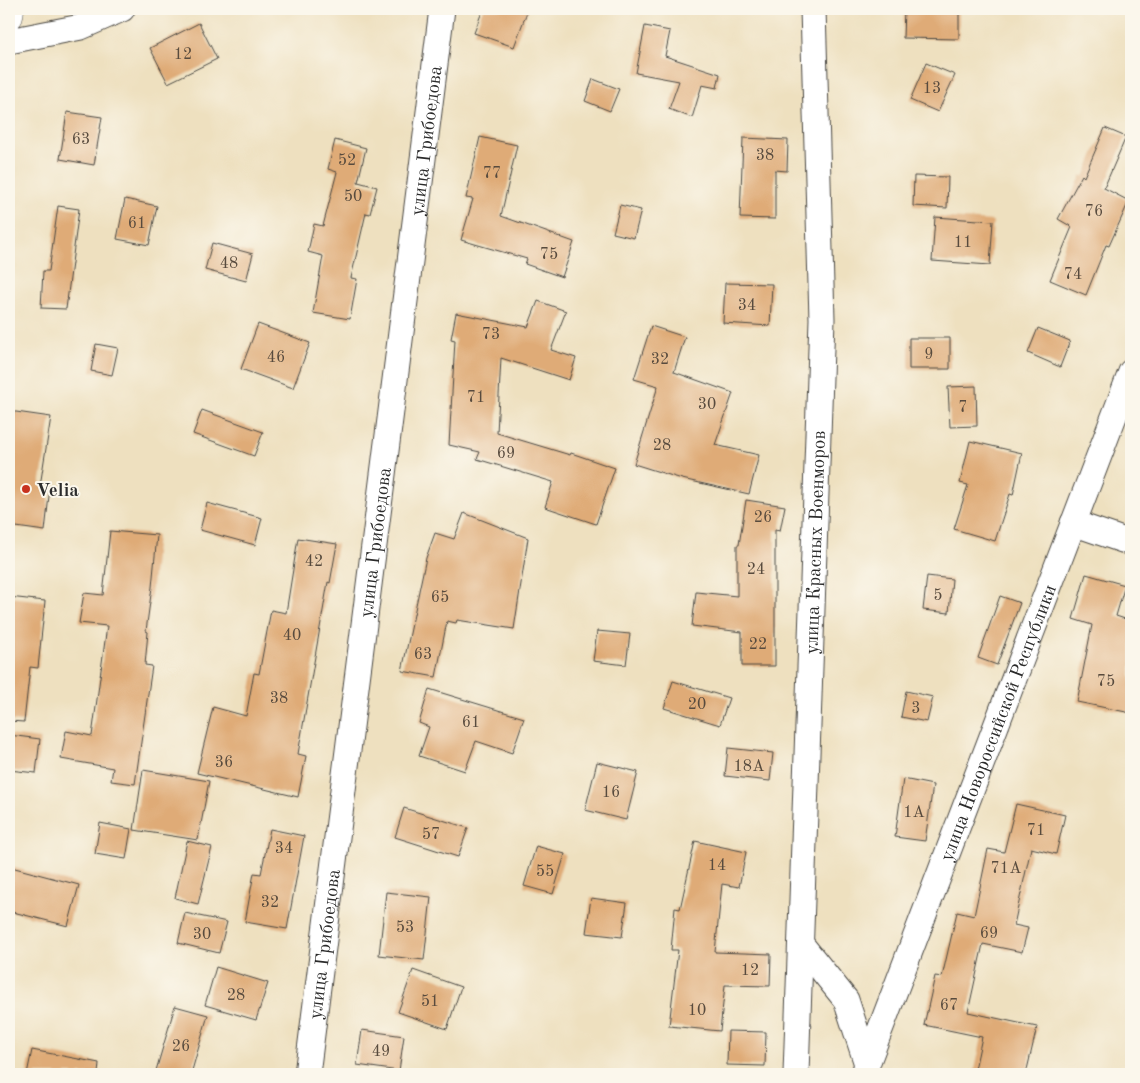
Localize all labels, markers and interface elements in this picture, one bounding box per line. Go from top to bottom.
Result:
house number: 12 [174,47,192,63]
street label: улица Грибоедова [409,64,447,217]
house number: 13 [923,81,941,97]
house number: 63 [72,132,90,148]
house number: 38 [756,148,774,164]
house number: 52 [338,153,356,169]
house number: 77 [483,166,501,182]
house number: 50 [344,189,362,205]
house number: 76 [1085,204,1103,220]
house number: 61 [128,216,146,232]
house number: 11 [954,235,972,251]
house number: 75 [540,247,558,263]
house number: 48 [220,256,238,272]
house number: 74 [1064,267,1082,283]
house number: 34 [738,298,756,314]
house number: 73 [482,327,500,343]
house number: 9 [924,347,934,363]
house number: 46 [267,350,285,366]
house number: 32 [651,352,669,368]
house number: 71 [467,390,485,406]
house number: 30 [698,397,716,413]
house number: 7 [958,400,968,416]
street label: улица Красных Военморов [803,430,830,655]
house number: 28 [653,438,671,454]
house number: 69 [497,446,515,462]
street label: улица Грибоедова [358,466,396,619]
place label: Velia [36,482,79,501]
marker: Velia [20,483,32,495]
house number: 26 [754,510,772,526]
house number: 42 [305,554,323,570]
house number: 24 [747,562,765,578]
street label: улица Новороссийской Республики [938,582,1061,864]
house number: 5 [933,588,943,604]
house number: 65 [431,590,449,606]
house number: 40 [283,628,301,644]
house number: 22 [749,637,767,653]
house number: 63 [414,647,432,663]
house number: 75 [1097,674,1115,690]
house number: 38 [270,691,288,707]
house number: 20 [688,697,706,713]
house number: 3 [911,701,921,717]
house number: 61 [462,715,480,731]
house number: 36 [215,755,233,771]
house number: 18А [734,759,764,775]
house number: 16 [602,785,620,801]
house number: 1А [903,805,925,821]
house number: 71 [1027,823,1045,839]
house number: 57 [422,827,440,843]
house number: 34 [275,841,293,857]
house number: 14 [708,858,726,874]
house number: 71А [991,861,1021,877]
house number: 55 [536,864,554,880]
street label: улица Грибоедова [307,868,345,1021]
house number: 32 [261,895,279,911]
house number: 53 [396,920,414,936]
house number: 69 [980,926,998,942]
house number: 30 [193,927,211,943]
house number: 12 [741,963,759,979]
house number: 28 [227,988,245,1004]
house number: 51 [421,994,439,1010]
house number: 67 [940,998,958,1014]
house number: 10 [688,1003,706,1019]
house number: 26 [172,1039,190,1055]
house number: 49 [372,1044,390,1060]

